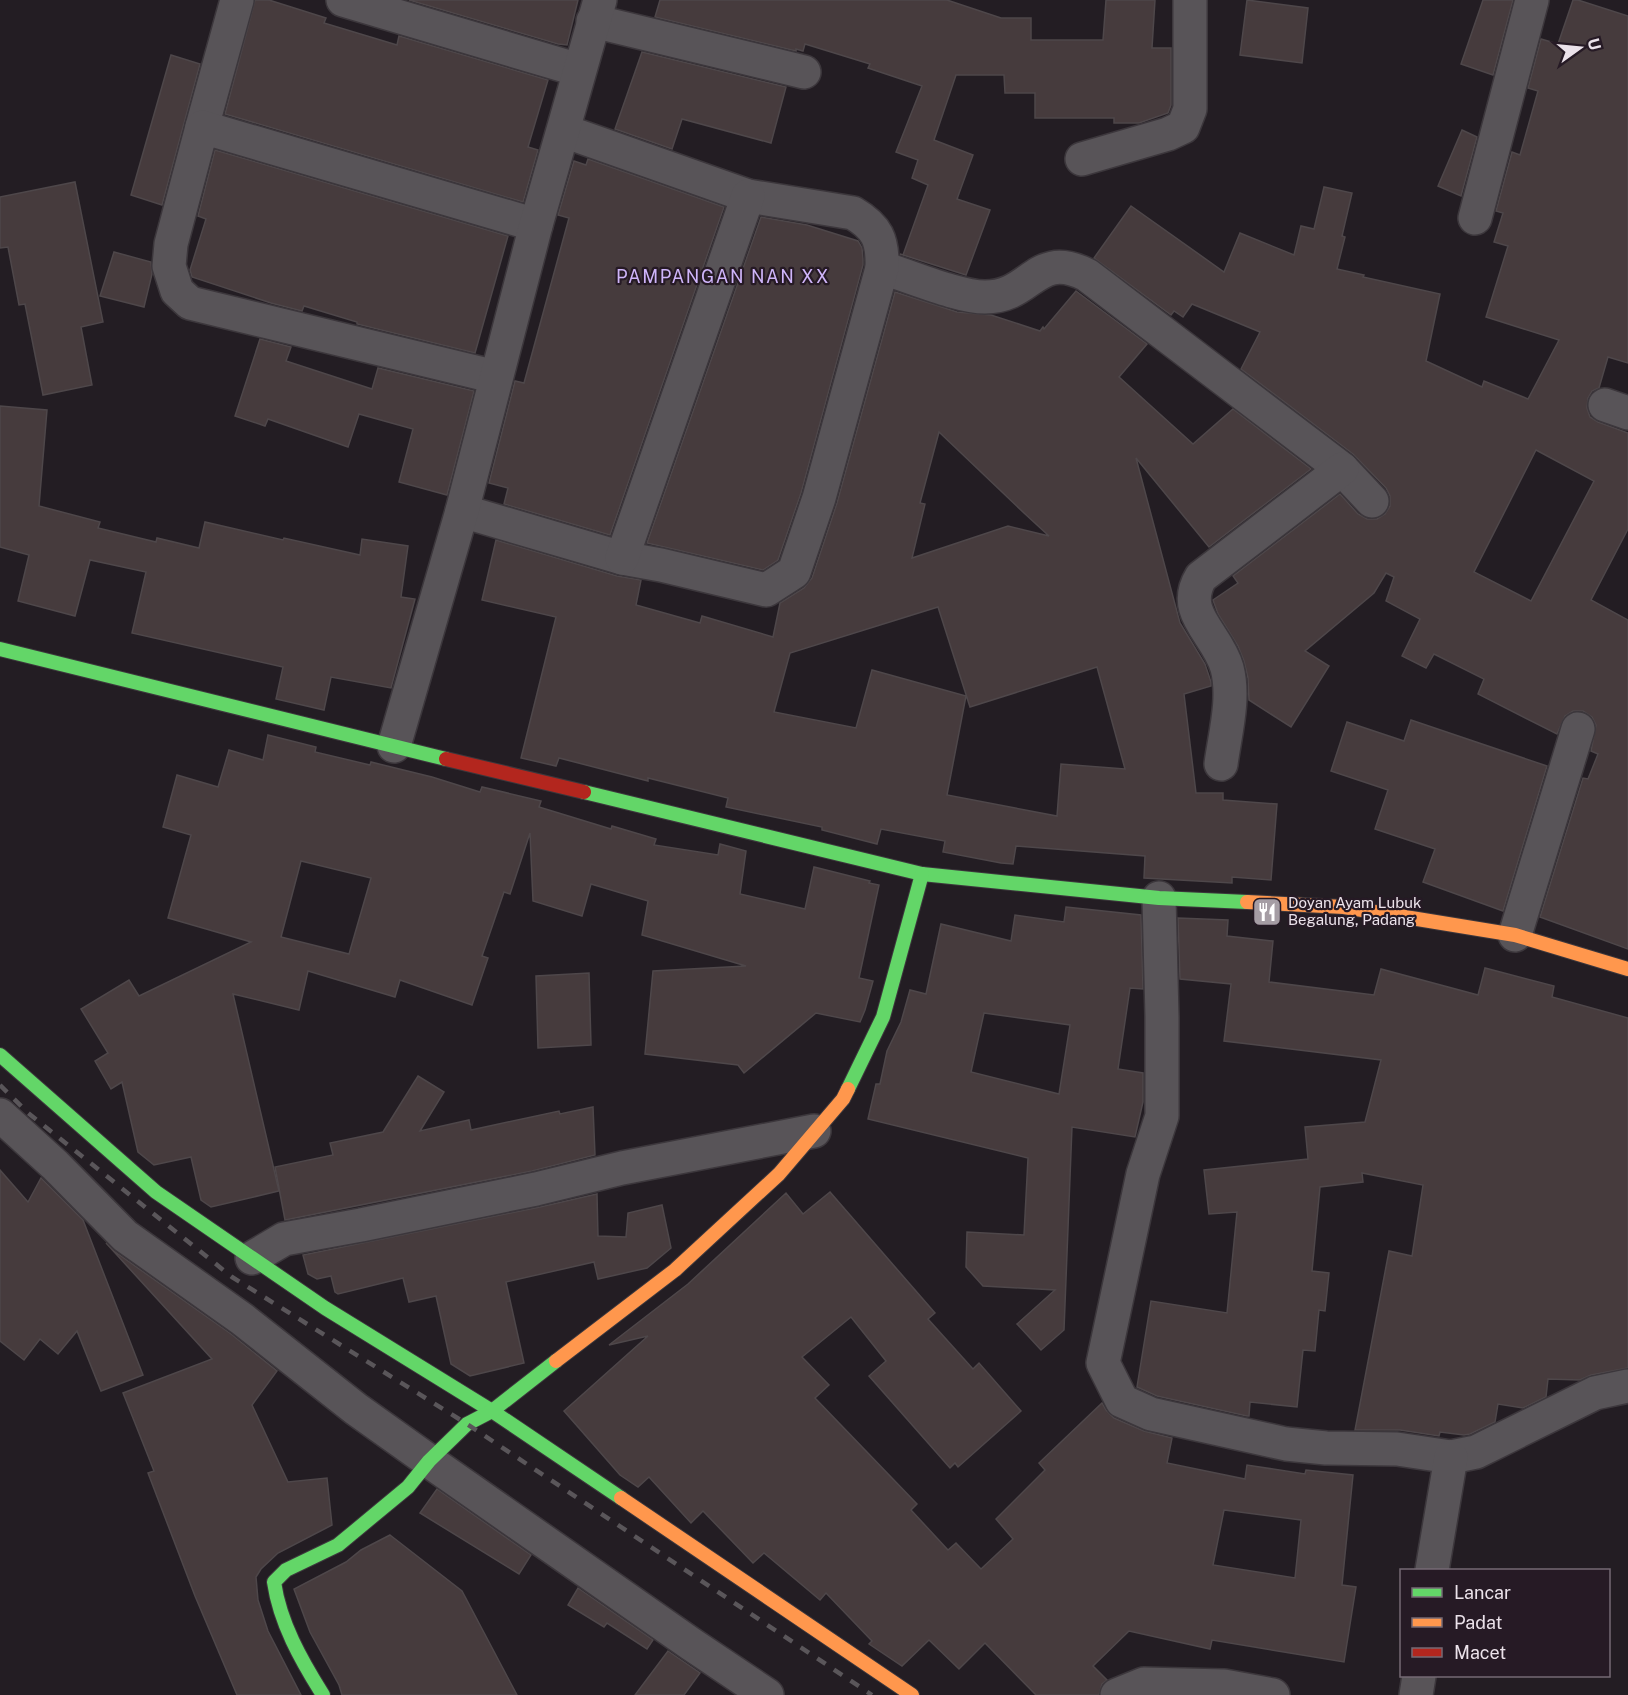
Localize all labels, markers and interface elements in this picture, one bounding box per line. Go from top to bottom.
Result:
north arrow [1550,18,1610,78]
text: U [1583,36,1605,52]
district label: PAMPANGAN NAN XX [616,266,830,287]
place label: Doyan Ayam Lubuk Begalung, Padang [1288,894,1421,928]
restaurant icon: Doyan Ayam Lubuk Begalung, Padang [1251,896,1283,928]
legend [1400,1569,1610,1677]
text: Lancar [1454,1582,1511,1603]
text: Padat [1454,1612,1503,1633]
text: Macet [1454,1642,1506,1663]

